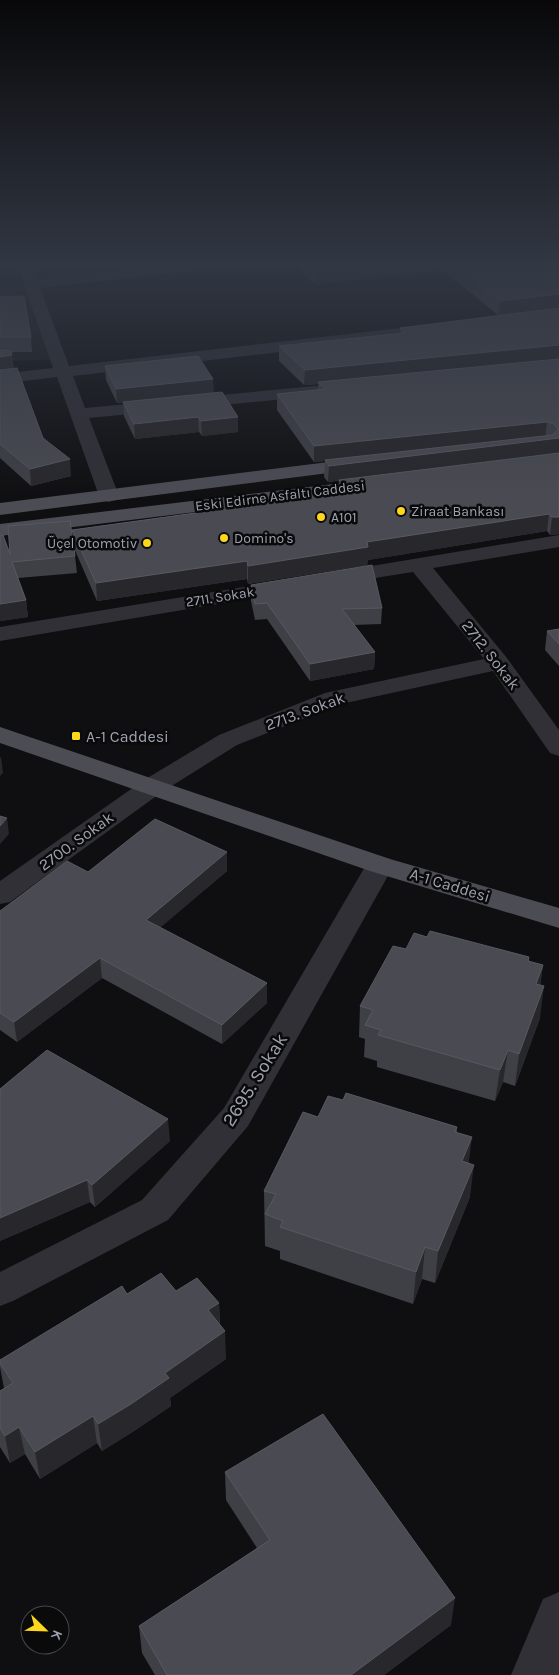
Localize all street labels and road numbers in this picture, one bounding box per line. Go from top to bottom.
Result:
street label: Eski Edirne Asfaltı Caddesi [194,477,366,515]
street label: 2711. Sokak [184,583,256,611]
street label: 2712. Sokak [458,616,524,694]
street label: 2713. Sokak [263,688,347,734]
street label: 2700. Sokak [35,808,117,874]
street label: A-1 Caddesi [408,864,492,906]
street label: 2695. Sokak [218,1029,292,1130]

